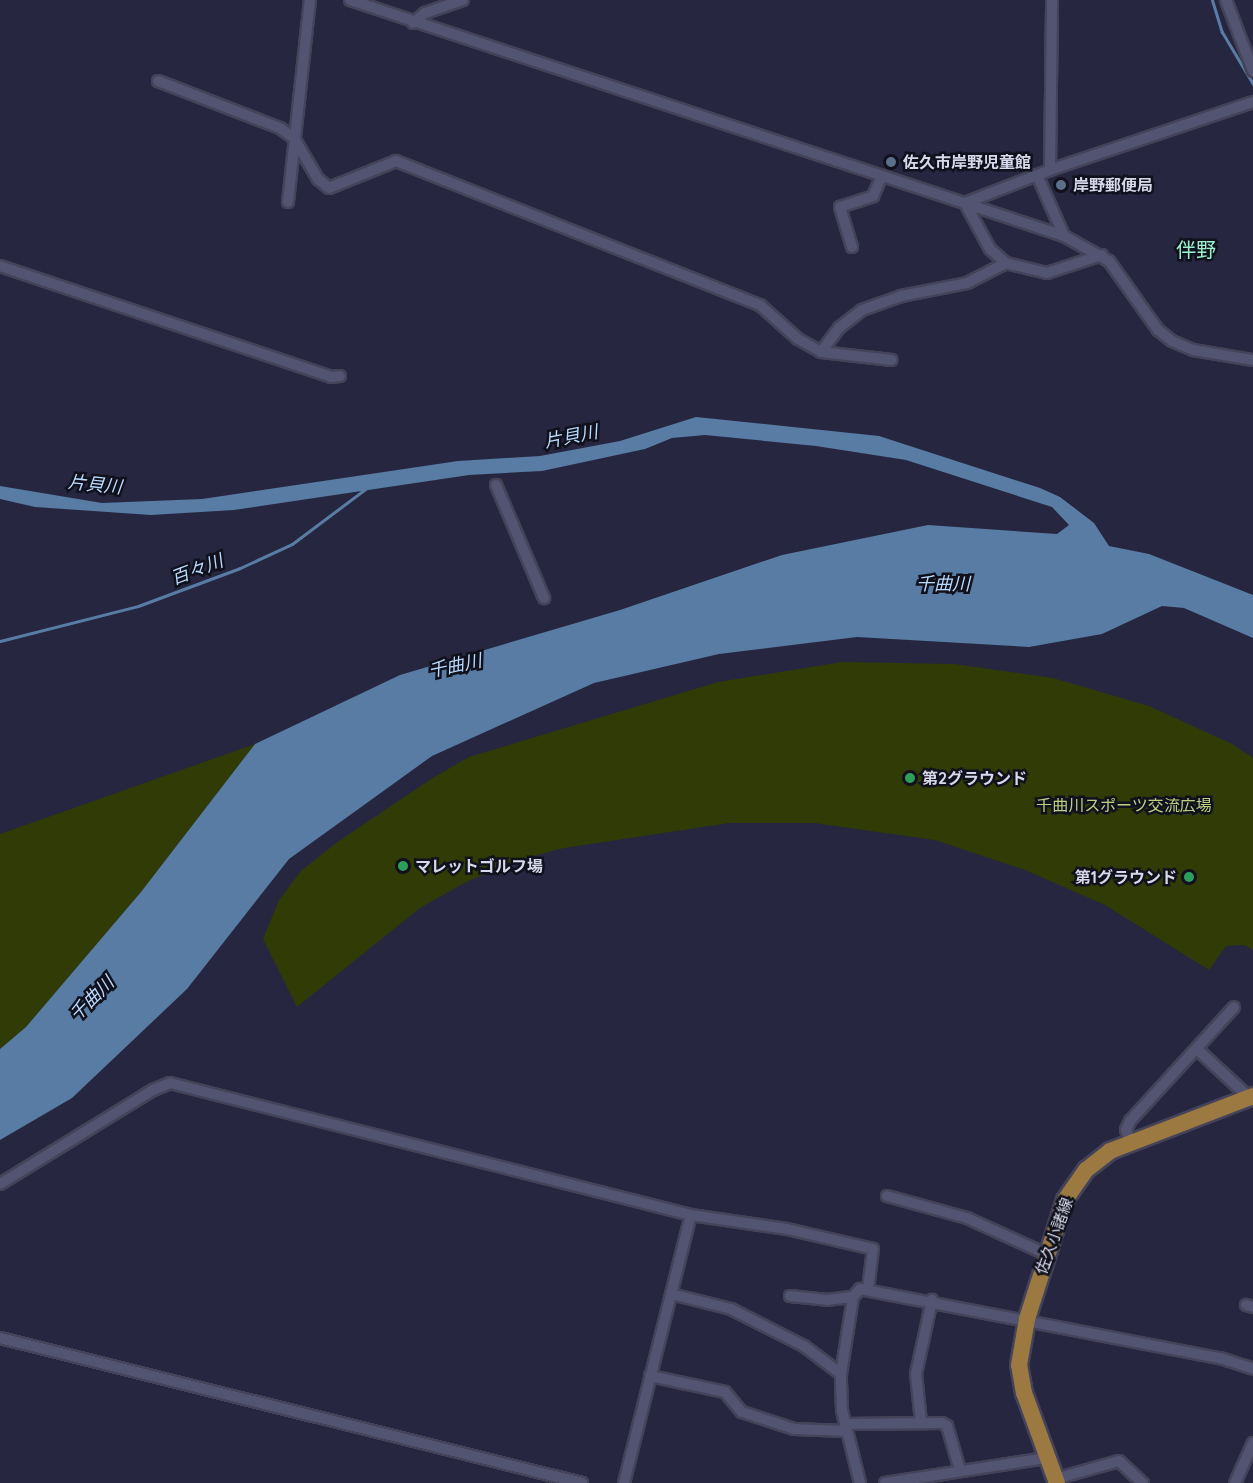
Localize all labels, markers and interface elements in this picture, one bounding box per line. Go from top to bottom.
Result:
place label: 佐久市岸野児童館 [903,152,1031,172]
marker: 佐久市岸野児童館 [884,155,898,169]
place label: 岸野郵便局 [1073,175,1153,195]
marker: 岸野郵便局 [1054,178,1068,192]
district label: 伴野 [1176,237,1216,261]
water label: 片貝川 [542,421,600,453]
water label: 片貝川 [67,471,123,499]
water label: 百々川 [168,550,226,590]
water label: 千曲川 [916,573,970,595]
water label: 千曲川 [426,650,484,682]
place label: 第2グラウンド [922,768,1027,788]
marker: 第2グラウンド [903,771,917,785]
park label: 千曲川スポーツ交流広場 [1036,795,1212,815]
place label: マレットゴルフ場 [415,856,543,876]
marker: マレットゴルフ場 [396,859,410,873]
place label: 第1グラウンド [1075,867,1177,887]
marker: 第1グラウンド [1182,870,1196,884]
water label: 千曲川 [65,972,119,1026]
street label: 佐久小諸線 [1031,1195,1077,1277]

